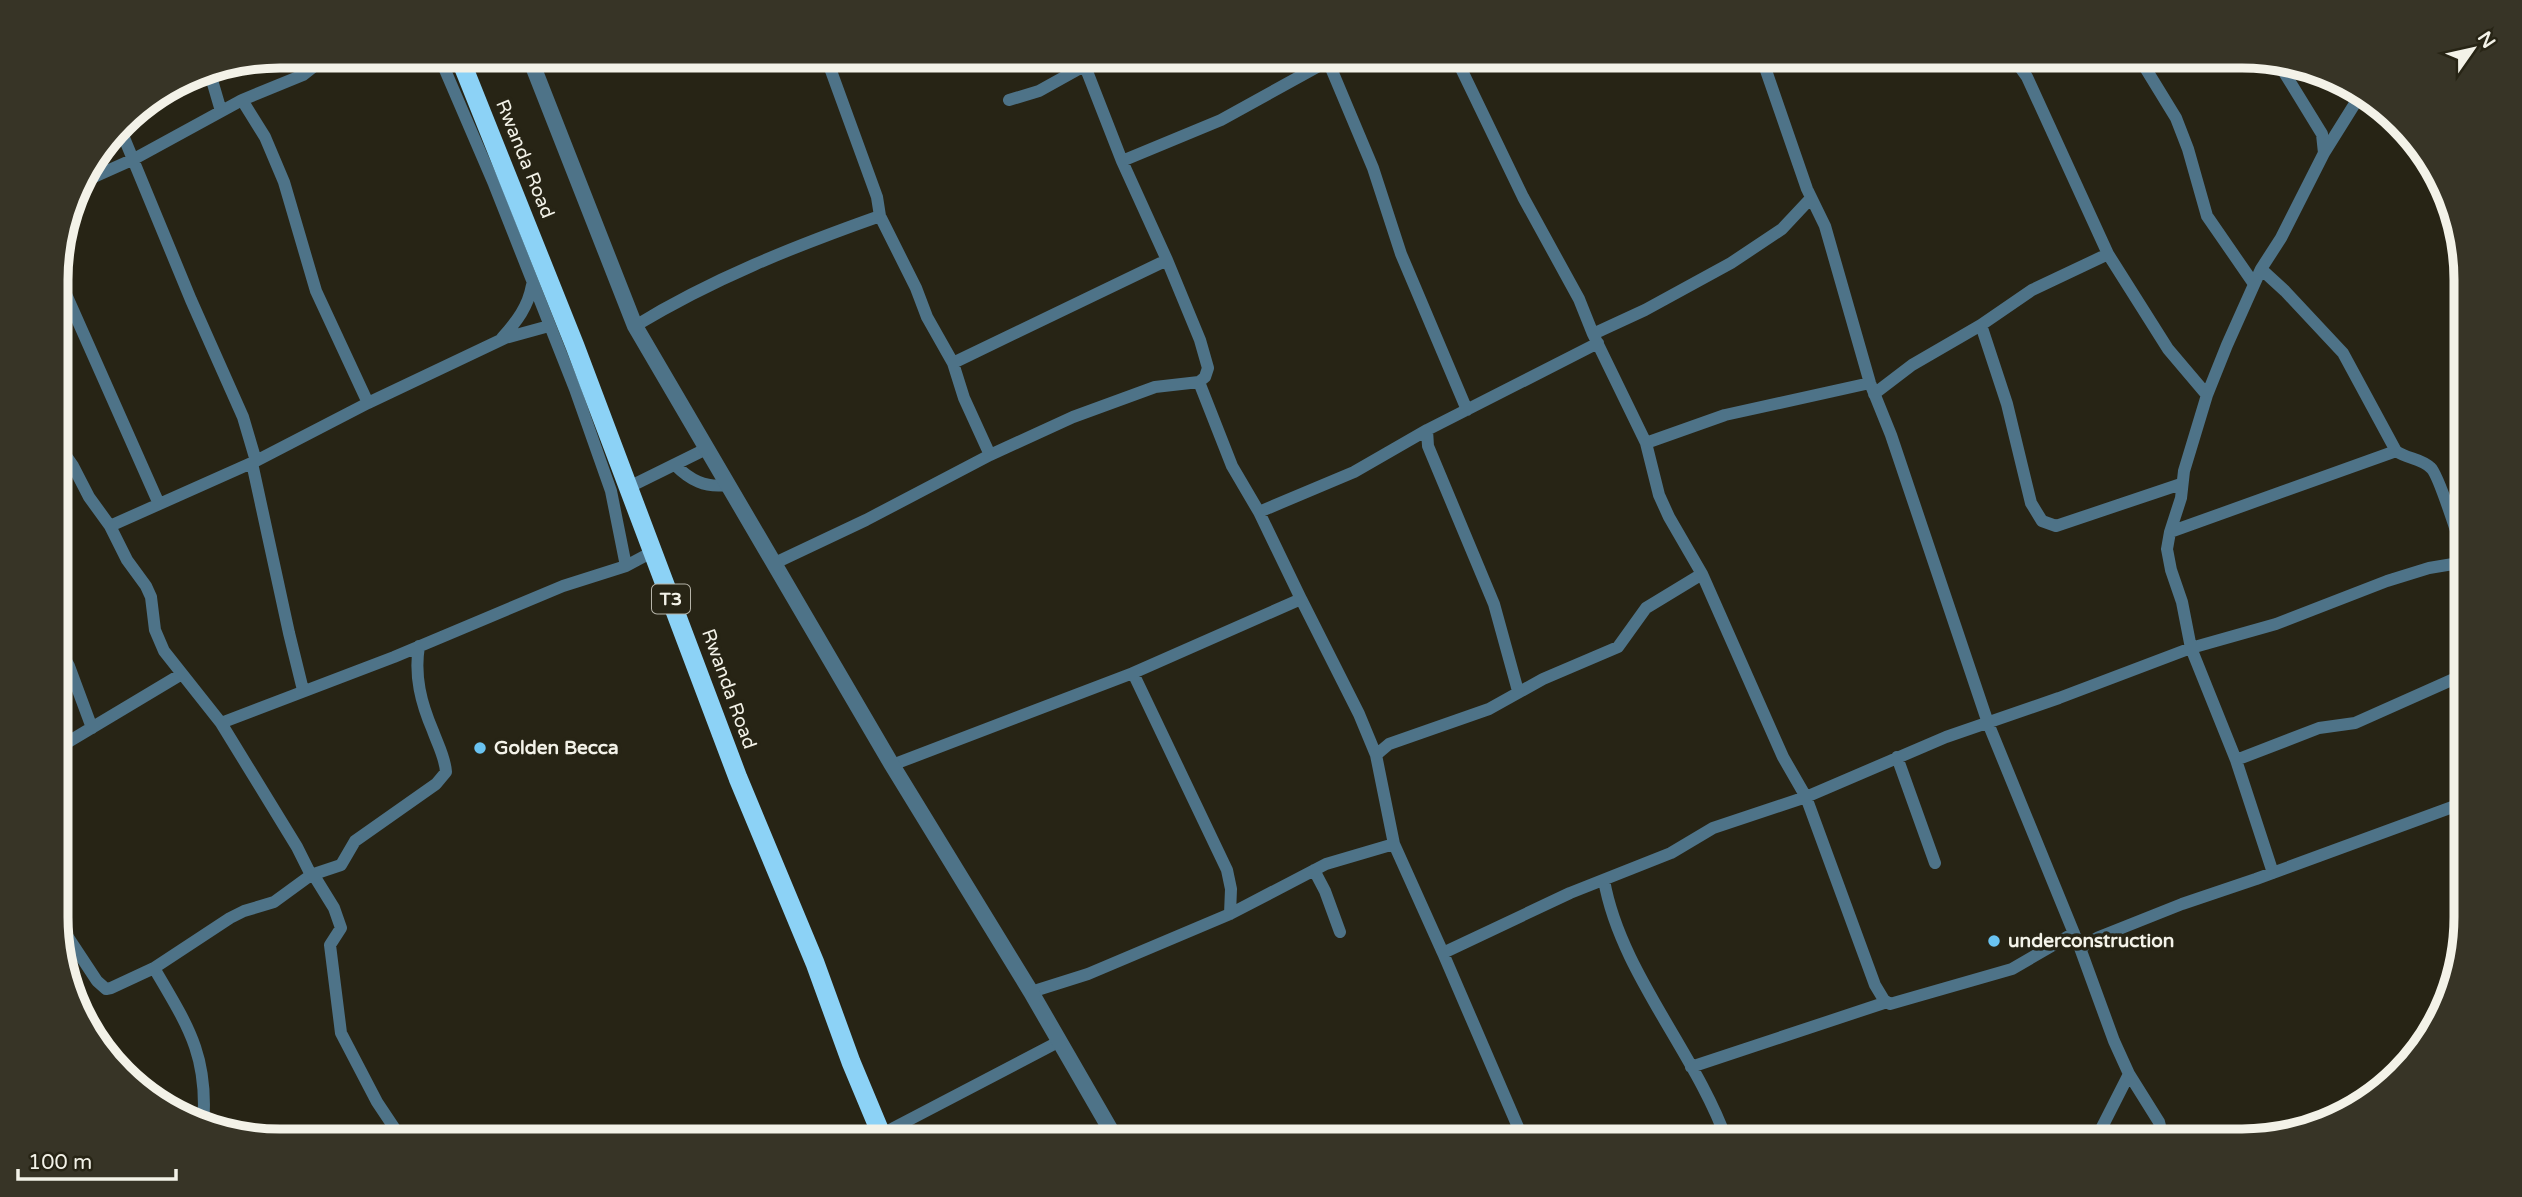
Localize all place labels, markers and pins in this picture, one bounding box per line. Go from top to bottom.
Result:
place label: Golden Becca [494,737,619,759]
marker: Golden Becca [472,740,488,756]
place label: underconstruction [2008,930,2174,952]
marker: underconstruction [1986,933,2002,949]

